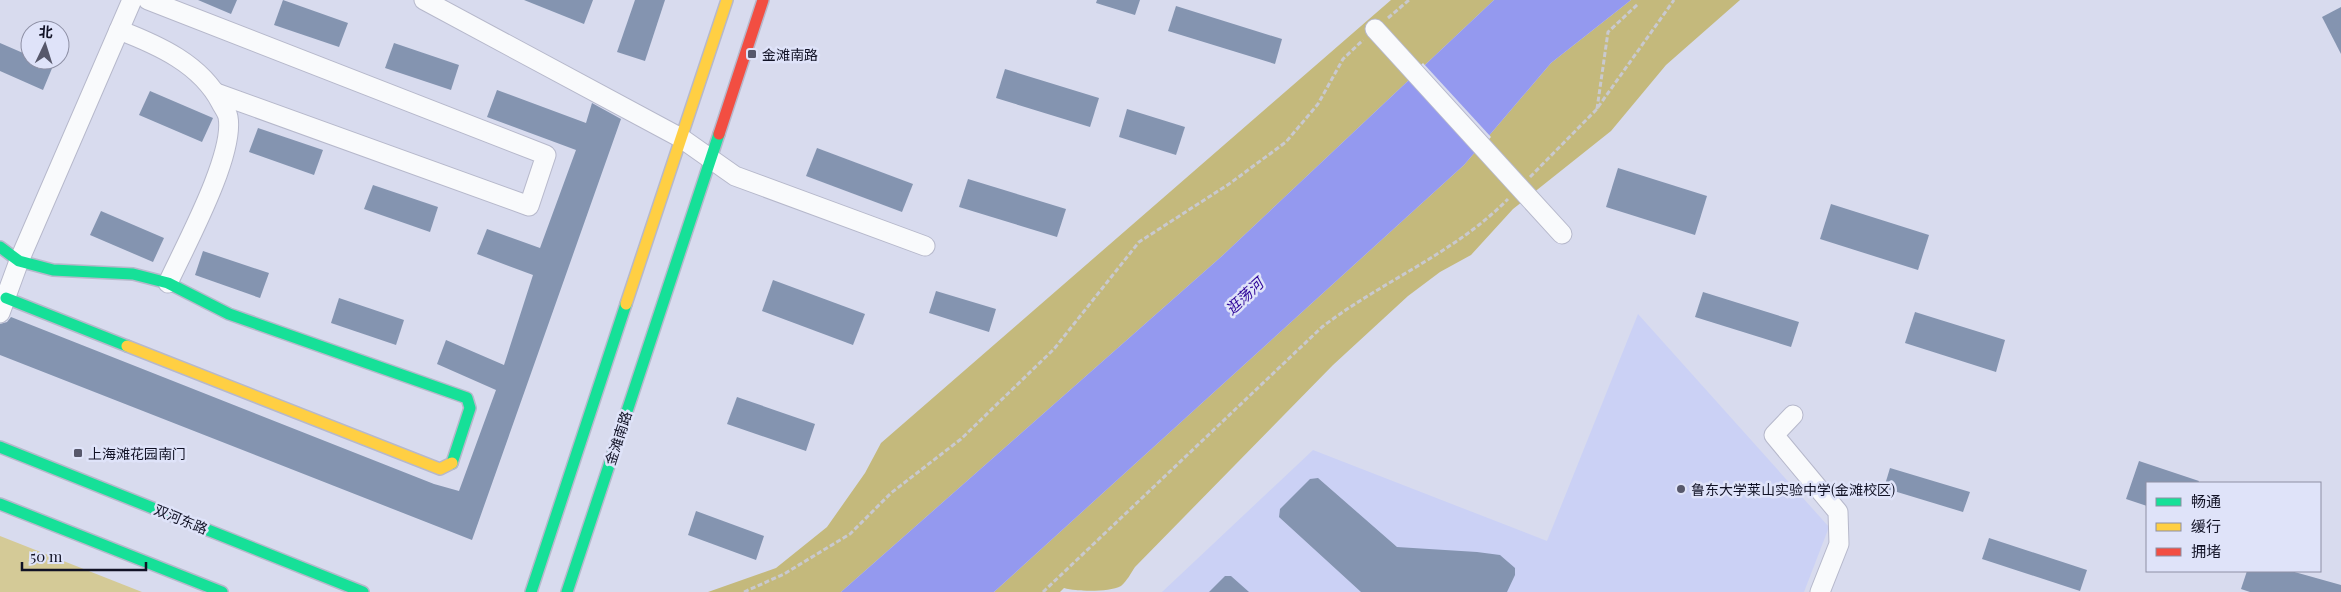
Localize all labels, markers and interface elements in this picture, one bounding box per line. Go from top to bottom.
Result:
north arrow [20,20,70,70]
text: 北 [38,22,54,41]
place label: 金滩南路 [762,45,818,64]
marker: 金滩南路 [746,48,758,60]
water label: 逛荡河 [1221,271,1269,319]
street label: 金滩南路 [600,408,636,468]
place label: 上海滩花园南门 [88,444,186,463]
marker: 上海滩花园南门 [72,447,84,459]
place label: 鲁东大学莱山实验中学(金滩校区) [1691,480,1895,499]
legend [2146,482,2321,572]
marker: 鲁东大学莱山实验中学(金滩校区) [1675,483,1687,495]
text: 畅通 [2191,491,2221,511]
street label: 双河东路 [151,500,211,538]
text: 缓行 [2191,516,2221,536]
scale bar [22,540,146,572]
text: 拥堵 [2191,541,2221,561]
text: 50 m [30,546,63,566]

